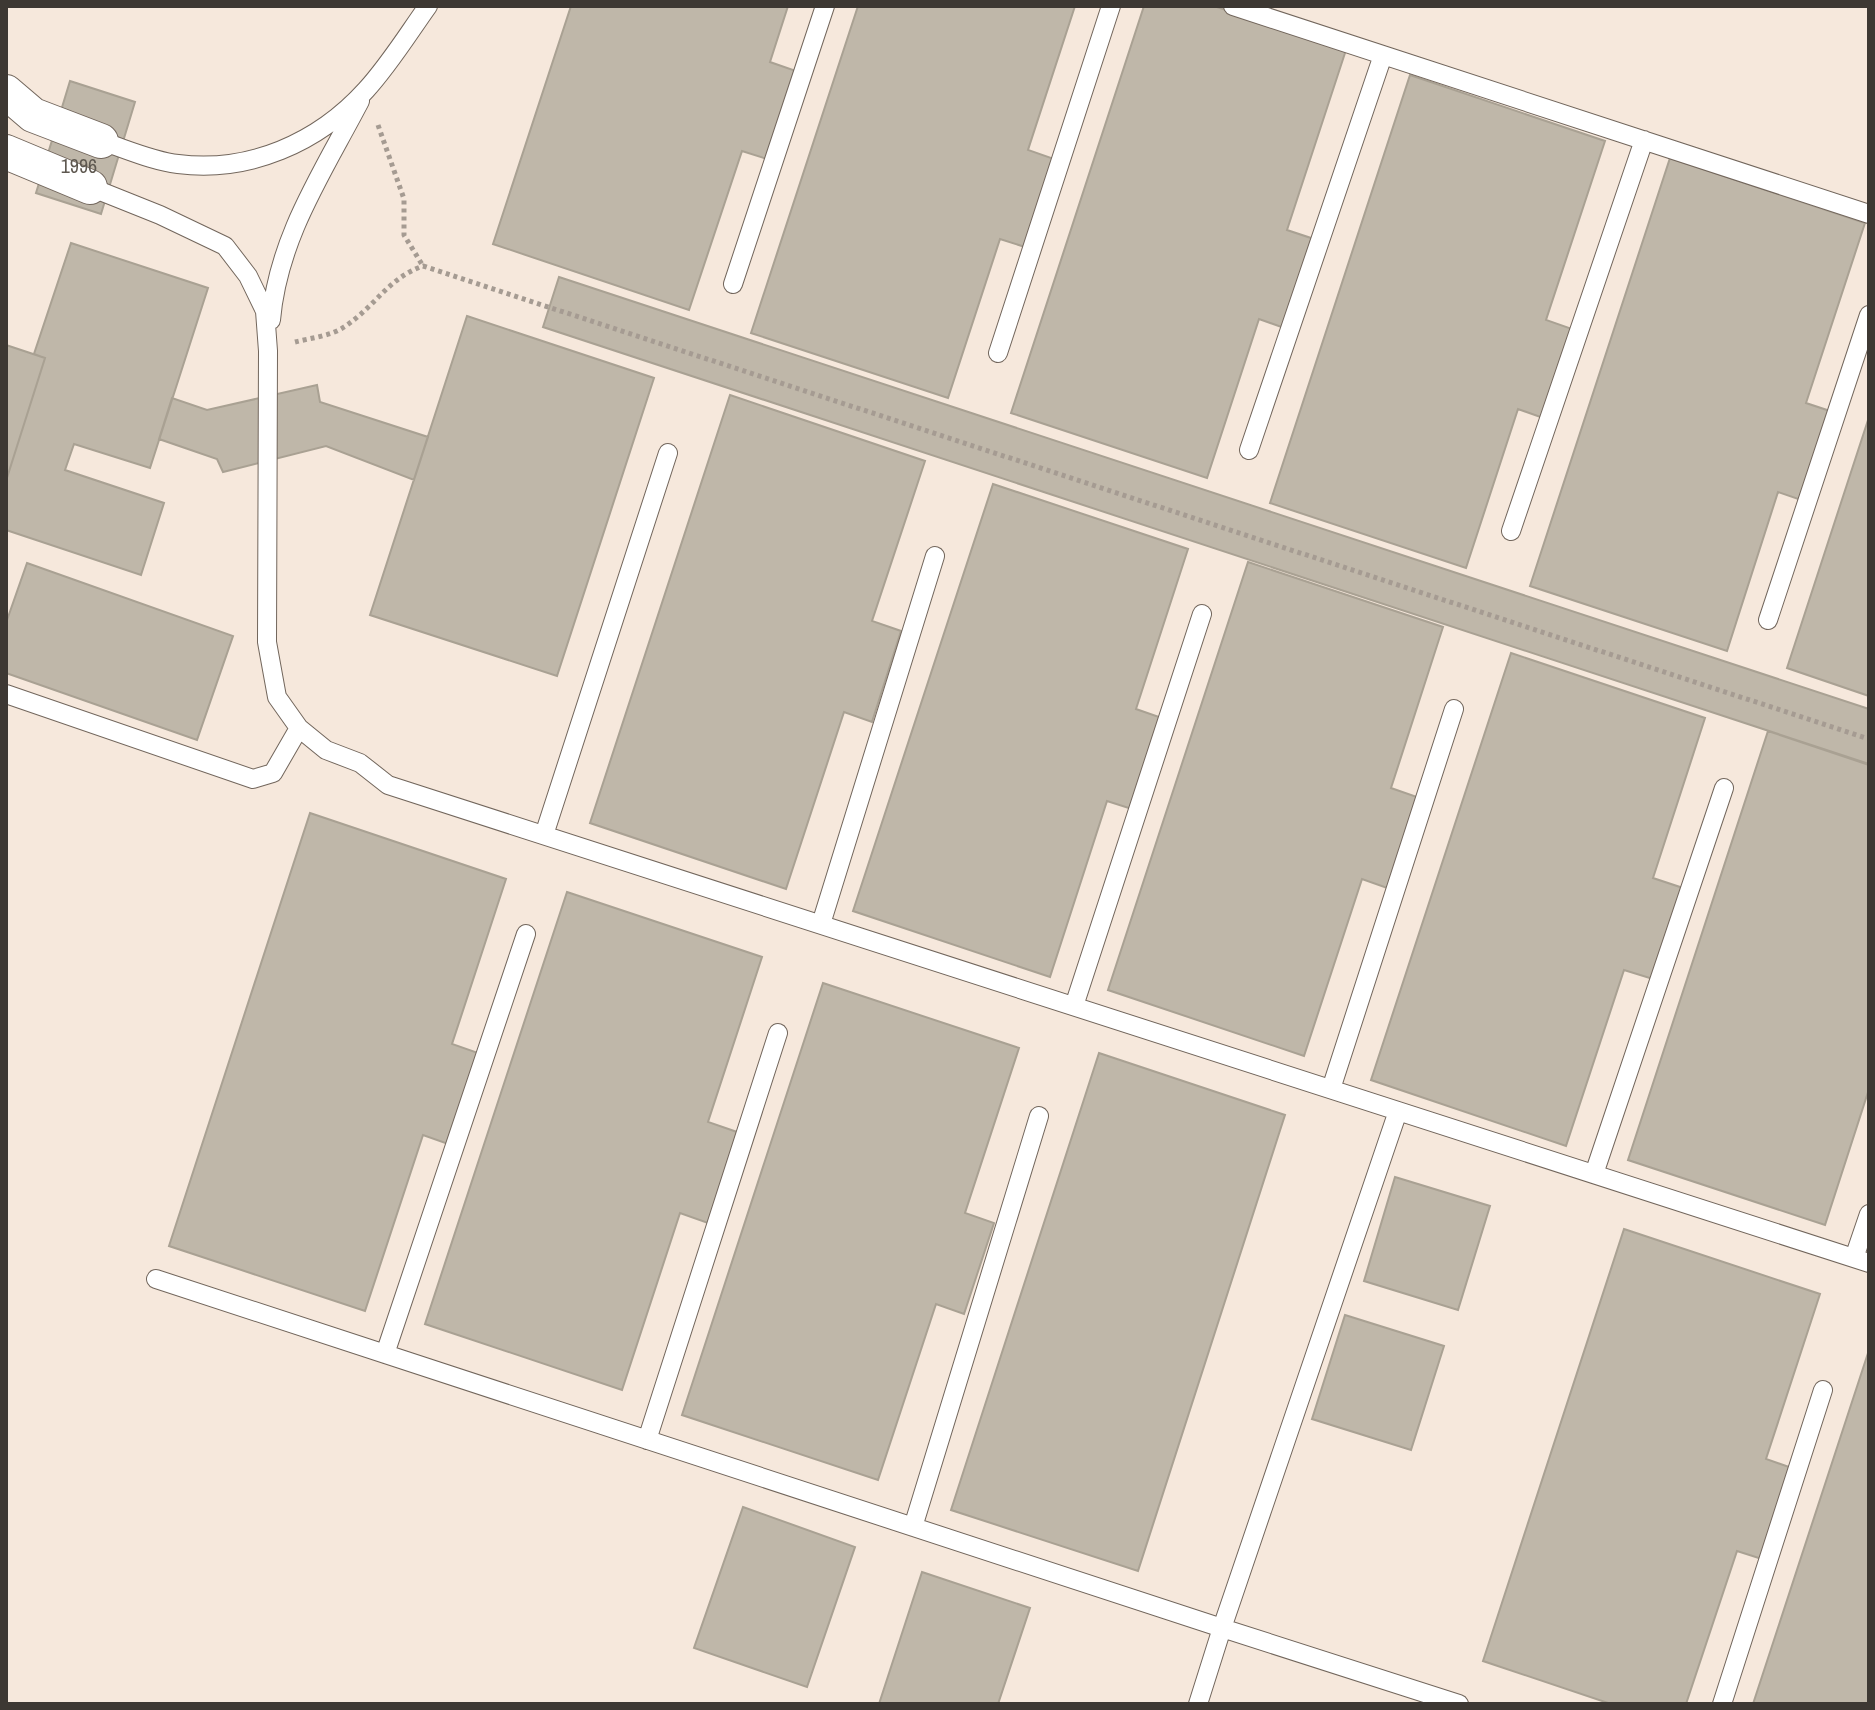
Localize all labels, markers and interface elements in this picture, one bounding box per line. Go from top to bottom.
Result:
house number: 1996 [61,152,97,179]

